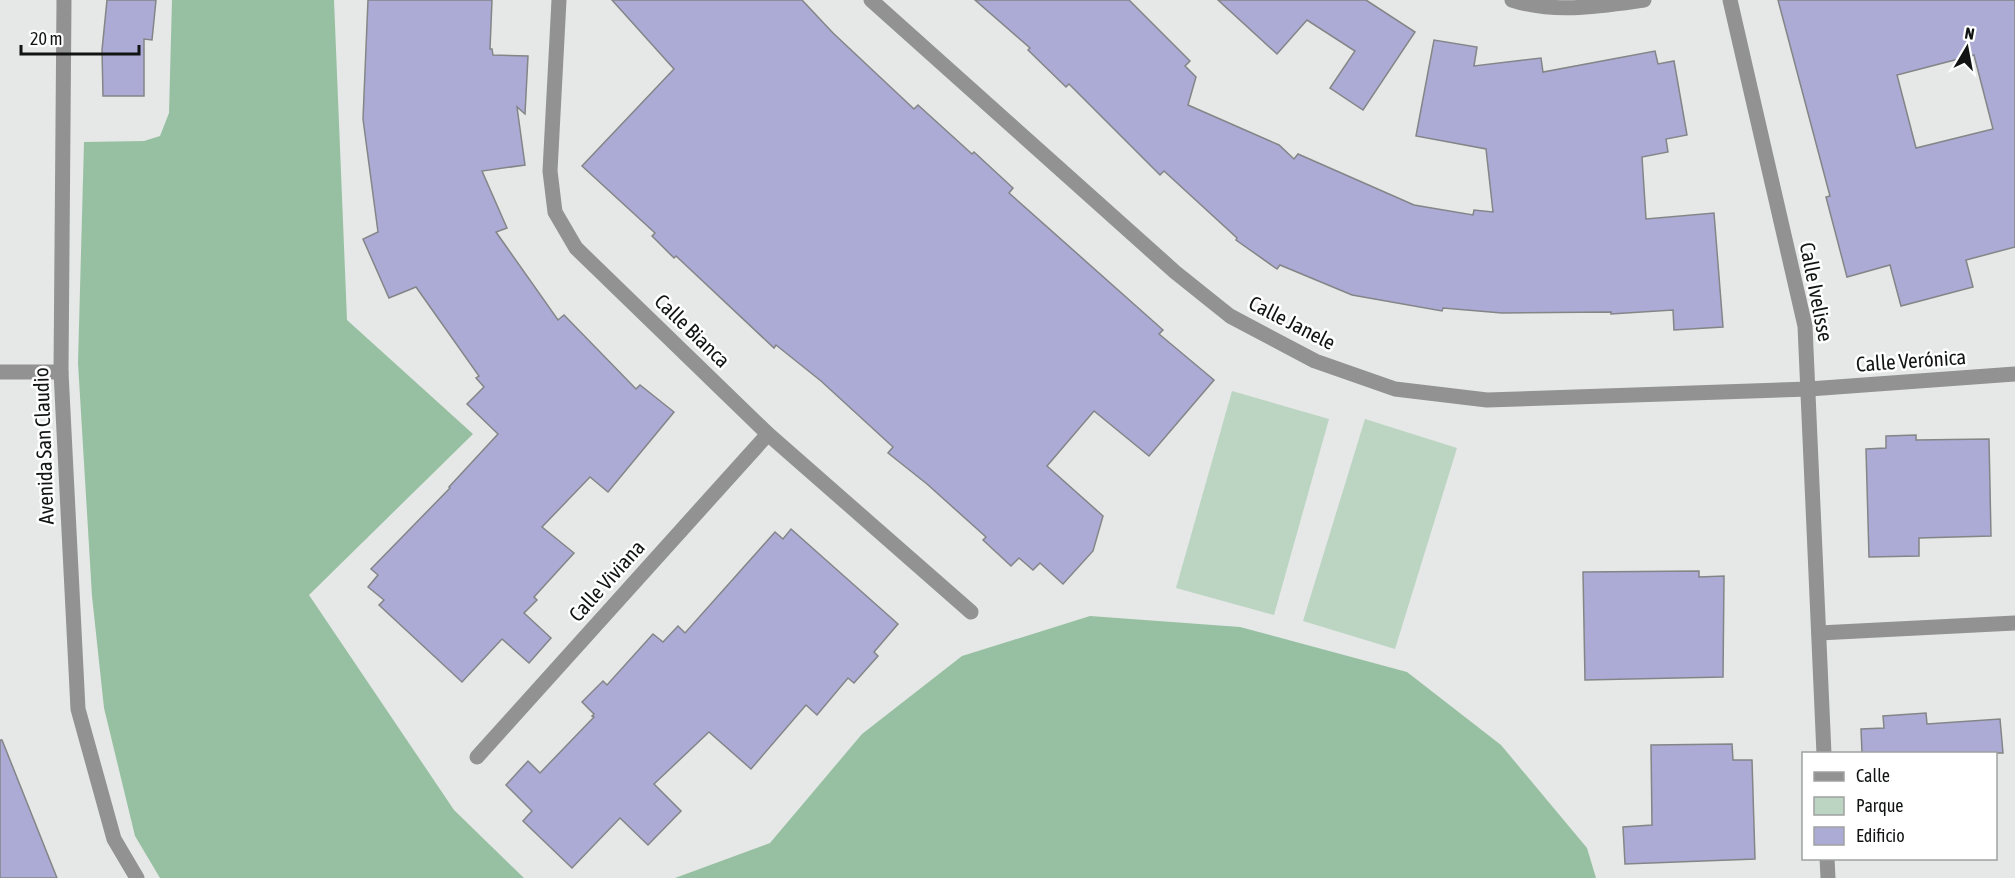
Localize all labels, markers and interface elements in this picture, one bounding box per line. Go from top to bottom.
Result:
scale bar [21,18,140,56]
north arrow [1937,18,1997,78]
text: N [1963,24,1976,43]
text: 20 m [30,28,62,49]
street label: Calle Ivelisse [1796,240,1838,343]
street label: Calle Bianca [650,289,735,372]
street label: Calle Janele [1245,290,1340,354]
street label: Calle Verónica [1855,344,1967,376]
street label: Avenida San Claudio [28,367,58,525]
street label: Calle Viviana [564,535,649,626]
legend [1802,752,1997,860]
text: Calle [1856,765,1890,786]
text: Parque [1856,795,1904,816]
text: Edificio [1856,825,1905,846]

